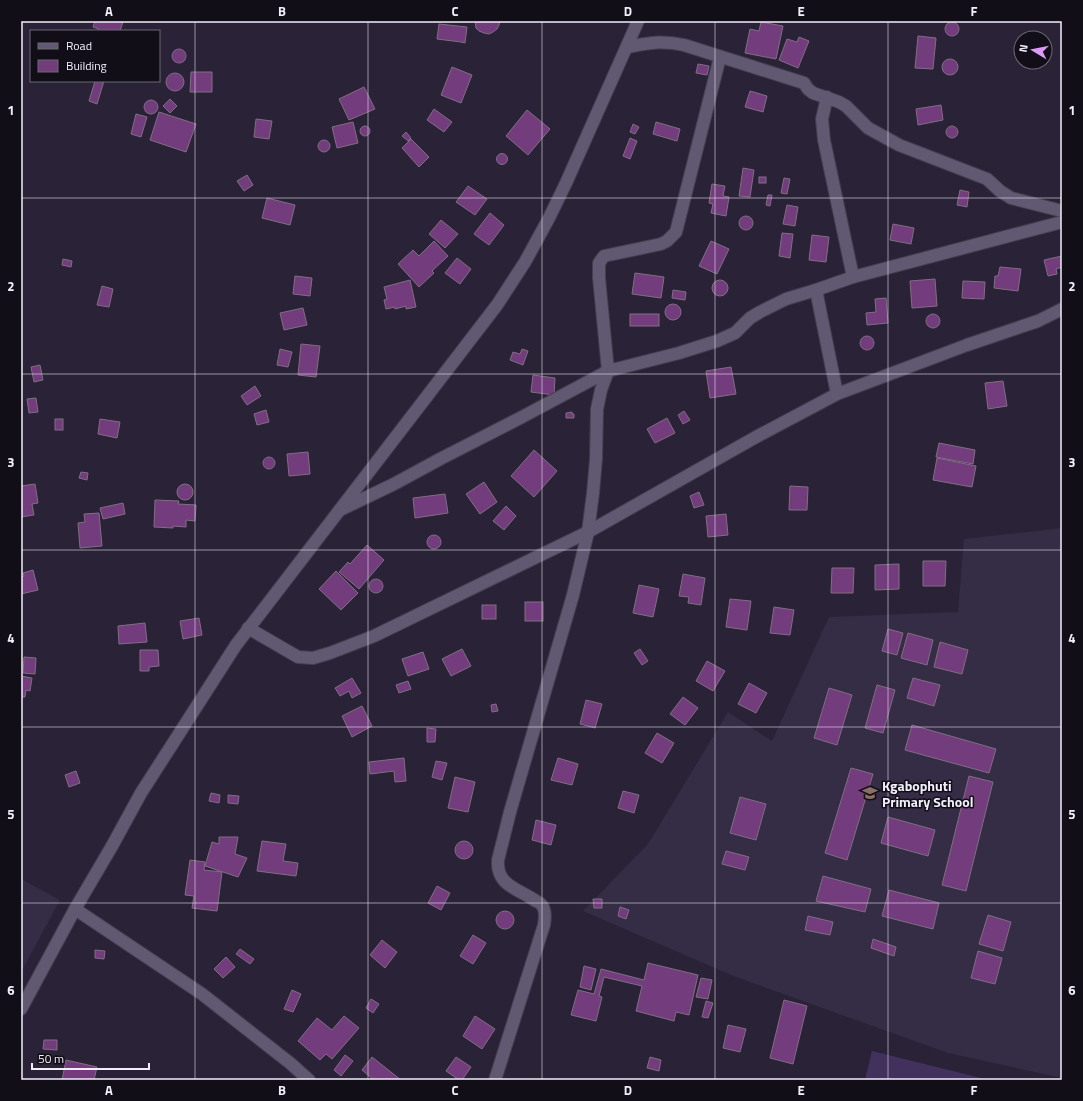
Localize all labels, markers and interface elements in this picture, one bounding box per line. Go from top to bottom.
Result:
text: A [105,1,113,21]
text: B [278,1,286,21]
text: C [451,1,459,21]
text: D [624,1,632,21]
text: E [797,1,805,21]
text: F [971,1,978,21]
legend [30,30,160,82]
north arrow [1013,30,1053,70]
text: Road [66,36,92,55]
text: N [1015,43,1032,53]
text: Building [66,56,107,75]
text: 1 [7,100,15,120]
text: 1 [1068,100,1076,120]
text: 2 [7,276,15,296]
text: 2 [1068,276,1076,296]
text: 3 [7,452,15,472]
text: 3 [1068,452,1076,472]
text: 4 [7,628,15,648]
text: 4 [1068,628,1076,648]
place label: Kgabophuti Primary School [882,775,974,812]
school or university icon: Kgabophuti Primary School [861,784,879,802]
text: 5 [7,804,15,824]
text: 5 [1068,804,1076,824]
text: 6 [7,980,15,1000]
text: 6 [1068,980,1076,1000]
scale bar [32,1045,149,1071]
text: 50 m [38,1049,64,1068]
text: A [105,1080,113,1100]
text: B [278,1080,286,1100]
text: C [451,1080,459,1100]
text: D [624,1080,632,1100]
text: E [797,1080,805,1100]
text: F [971,1080,978,1100]

